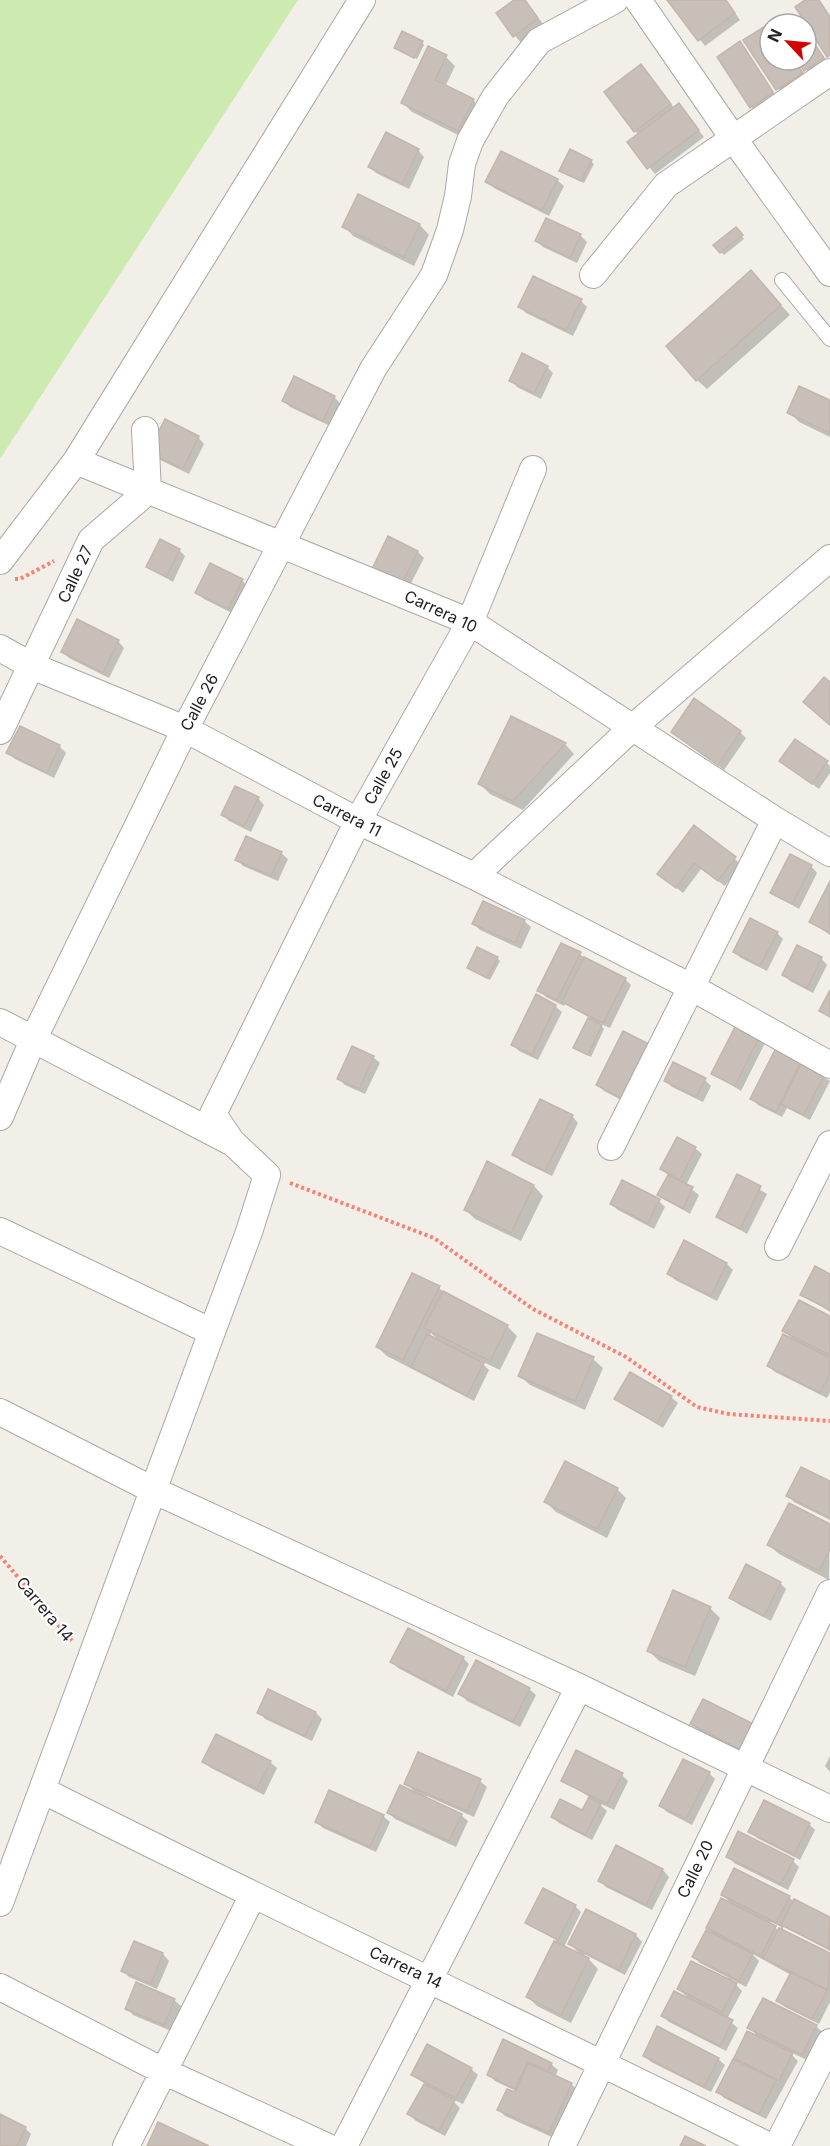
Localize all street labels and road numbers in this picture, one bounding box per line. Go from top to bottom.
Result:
street label: Calle 27 [53,542,97,606]
street label: Carrera 10 [401,585,481,637]
street label: Calle 26 [176,670,222,734]
street label: Calle 25 [359,744,407,808]
street label: Carrera 11 [309,789,385,841]
street label: Carrera 14 [12,1573,78,1645]
street label: Calle 20 [672,1837,718,1901]
street label: Carrera 14 [366,1941,446,1993]

